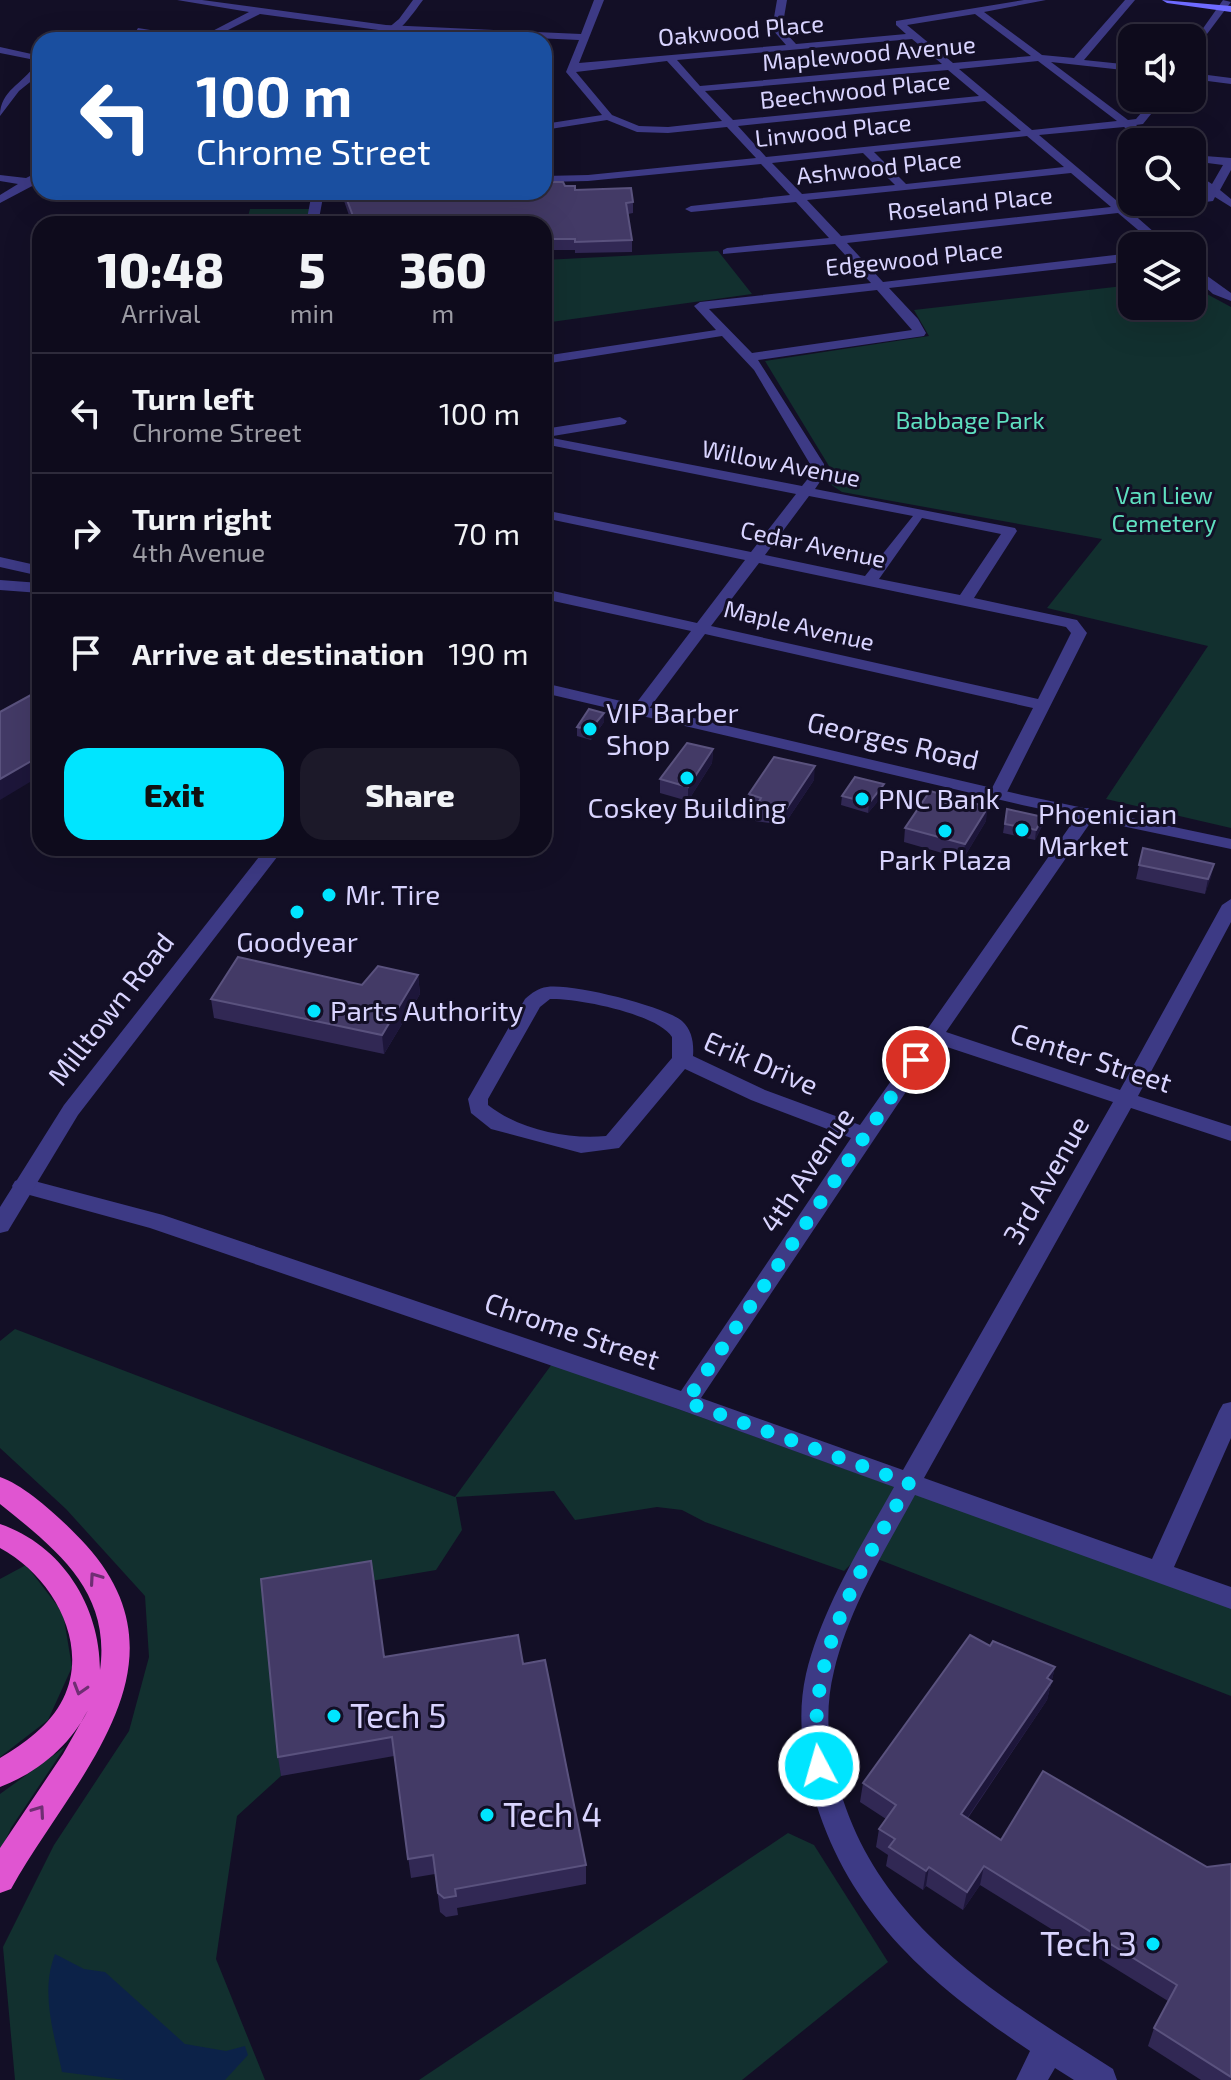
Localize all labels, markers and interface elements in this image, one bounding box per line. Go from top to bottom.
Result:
street label: Oakwood Place [657,8,825,51]
map controls [1118,24,1206,320]
button: sound [1118,24,1206,112]
street label: Maplewood Avenue [761,29,977,76]
text: 100 m [196,61,352,128]
icon: left [64,64,168,168]
street label: Beechwood Place [758,65,951,114]
street label: Linwood Place [753,107,913,152]
button: search [1118,128,1206,216]
text: Chrome Street [196,129,431,172]
street label: Ashwood Place [795,143,963,190]
street label: Roseland Place [886,179,1054,226]
button: layers [1118,232,1206,320]
street label: Edgewood Place [824,234,1004,281]
text: 10:48 [97,240,224,298]
text: 5 [298,240,325,298]
text: 360 [399,240,487,298]
text: Arrival [121,297,200,328]
text: min [290,297,334,328]
text: m [432,297,454,328]
text: Turn left [132,380,254,416]
icon: left [64,391,108,435]
text: 100 m [439,395,520,431]
park label: Babbage Park [895,405,1045,434]
text: Chrome Street [132,416,302,447]
street label: Willow Avenue [699,433,863,492]
park label: Van Liew Cemetery [1112,480,1217,537]
text: Turn right [132,500,272,536]
icon: right [64,511,108,555]
street label: Cedar Avenue [738,514,889,573]
text: 70 m [454,515,520,551]
text: 4th Avenue [132,536,265,567]
street label: Maple Avenue [721,593,877,656]
icon: arrive [64,631,108,675]
text: Arrive at destination [132,635,424,671]
text: 190 m [448,635,528,671]
place label: VIP Barber Shop [606,695,739,761]
street label: Georges Road [804,704,982,776]
marker: VIP Barber Shop [581,720,599,738]
button: Exit [64,748,284,840]
button: Share [300,748,520,840]
marker: Coskey Building [678,769,696,787]
place label: PNC Bank [878,781,1000,815]
place label: Coskey Building [588,790,787,824]
marker: PNC Bank [853,790,871,808]
place label: Phoenician Market [1038,796,1177,862]
marker: Phoenician Market [1013,821,1031,839]
marker: Park Plaza [936,822,954,840]
place label: Park Plaza [878,842,1012,876]
place label: Mr. Tire [345,877,440,911]
marker: Mr. Tire [320,886,338,904]
marker: Goodyear [288,903,306,921]
place label: Goodyear [236,924,358,958]
street label: Milltown Road [40,925,180,1092]
place label: Parts Authority [330,993,524,1027]
marker: Parts Authority [305,1002,323,1020]
street label: Center Street [1006,1015,1176,1099]
street label: Erik Drive [699,1023,824,1101]
pin [882,1026,950,1094]
icon: arrive [894,1038,938,1082]
street label: 4th Avenue [752,1100,860,1238]
street label: 3rd Avenue [995,1110,1095,1249]
street label: Chrome Street [480,1284,664,1376]
one-way arrow [90,1573,105,1587]
one-way arrow [73,1681,89,1695]
place label: Tech 5 [350,1694,446,1735]
marker: Tech 5 [325,1707,343,1725]
position arrow [777,1724,861,1808]
place label: Tech 4 [503,1793,602,1834]
one-way arrow [29,1805,44,1819]
marker: Tech 4 [478,1806,496,1824]
place label: Tech 3 [1040,1922,1137,1963]
marker: Tech 3 [1144,1935,1162,1953]

